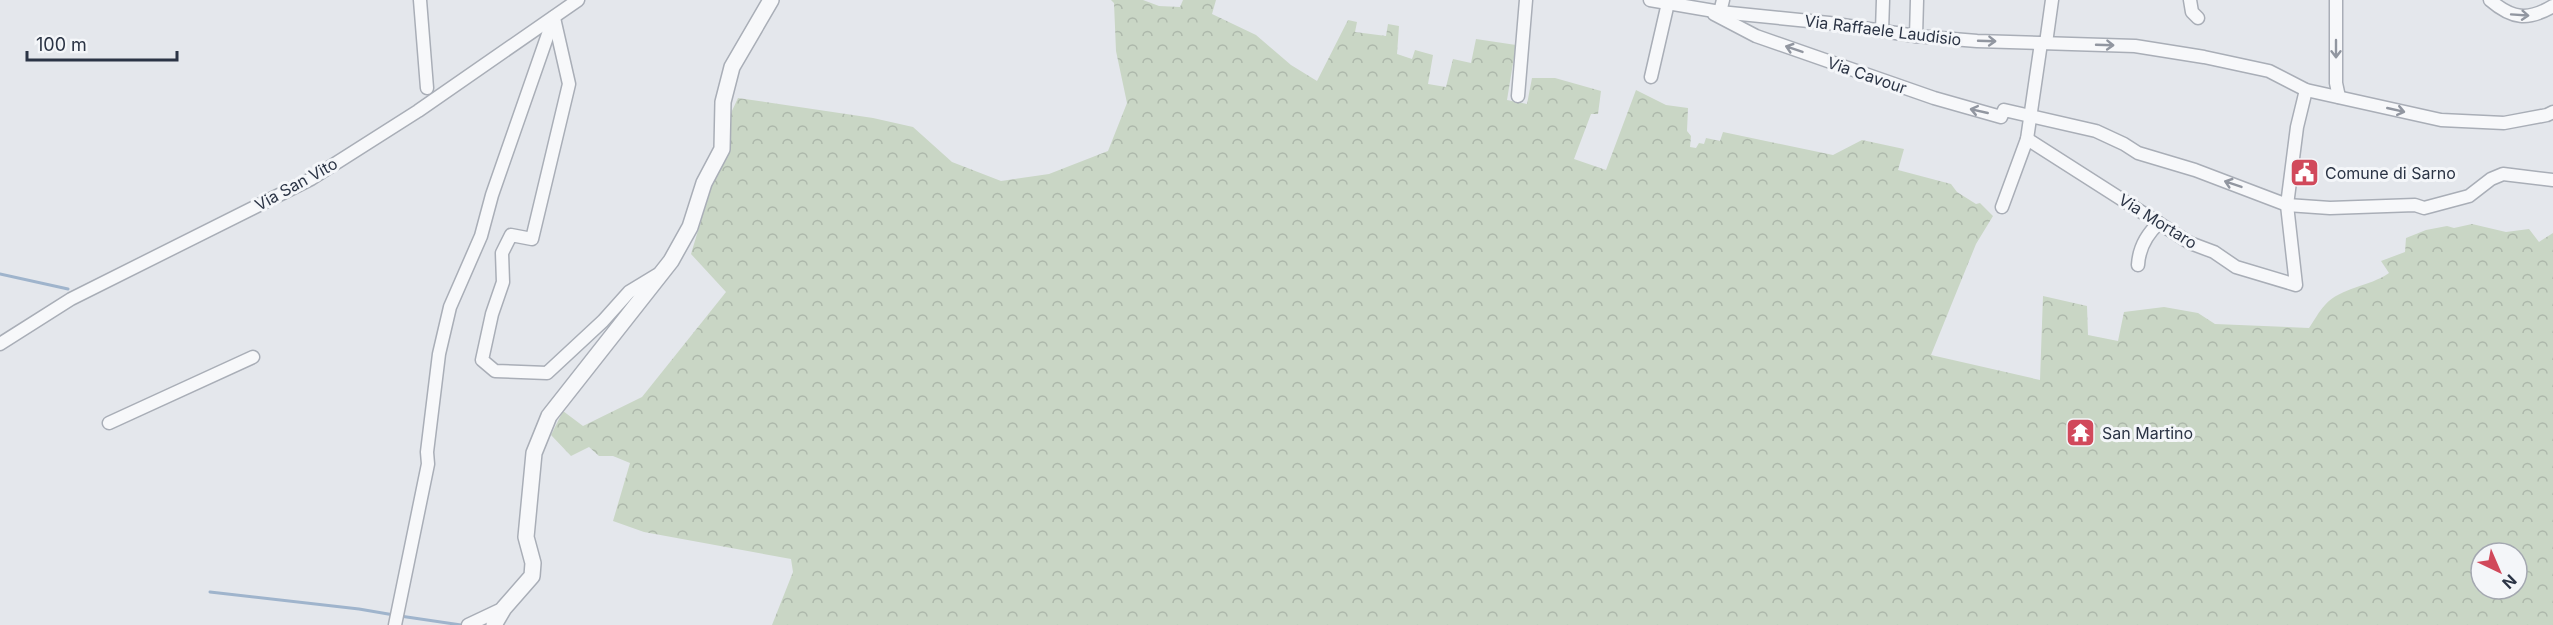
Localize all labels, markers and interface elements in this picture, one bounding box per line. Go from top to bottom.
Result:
street label: Via Raffaele Laudisio [1804,10,1962,50]
one-way arrow [2510,10,2530,21]
scale bar [27,24,177,62]
text: 100 m [36,34,87,55]
one-way arrow [1977,36,1997,47]
one-way arrow [2330,38,2342,58]
one-way arrow [2094,40,2114,51]
one-way arrow [1785,43,1804,54]
street label: Via Cavour [1825,52,1909,98]
one-way arrow [2387,104,2406,116]
one-way arrow [1970,105,1989,117]
street label: Via San Vito [251,153,341,215]
public building icon: Comune di Sarno [2288,157,2320,189]
place label: Comune di Sarno [2325,163,2456,183]
one-way arrow [2224,178,2243,189]
street label: Via Mortaro [2115,189,2201,253]
temple icon: San Martino [2065,417,2097,449]
place label: San Martino [2102,423,2193,443]
north arrow [2469,541,2529,601]
text: N [2498,570,2521,593]

